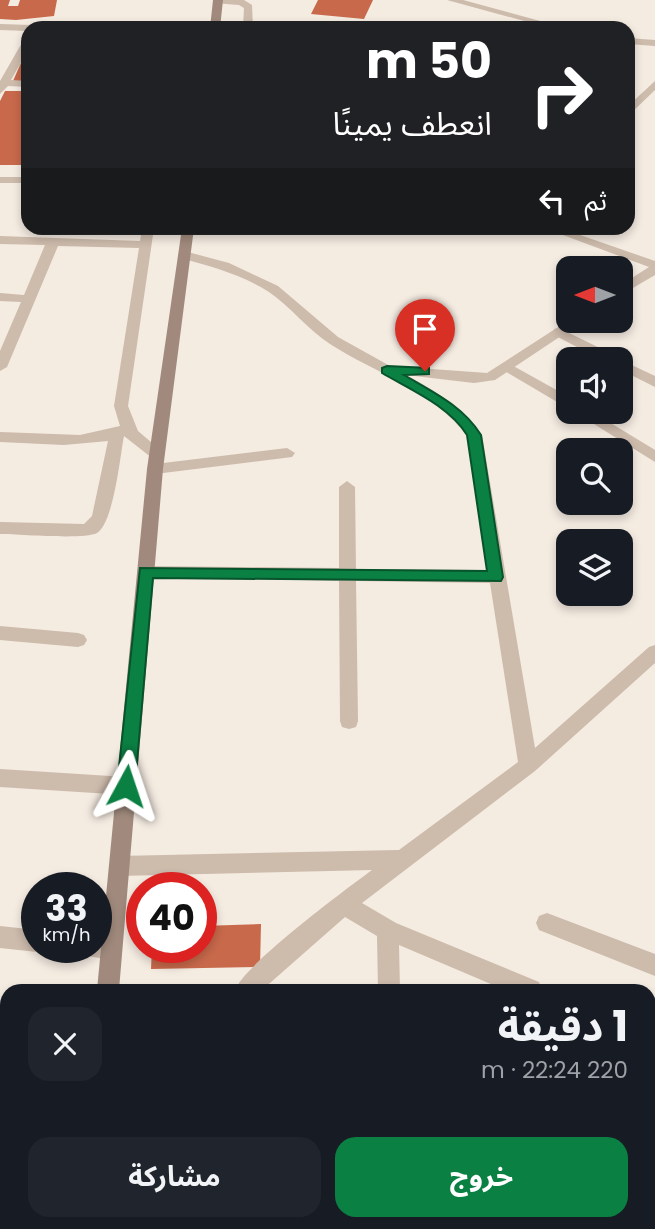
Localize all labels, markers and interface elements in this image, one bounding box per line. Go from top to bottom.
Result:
text: 50 m [366,27,492,95]
icon: right [516,49,607,140]
text: انعطف يمينًا [332,101,492,146]
icon: left [533,182,571,220]
text: ثم [585,183,607,219]
north arrow [556,256,634,332]
map controls [556,256,633,606]
pin [395,299,455,371]
icon: arrive [406,310,444,348]
button: sound [556,347,633,424]
button: search [556,438,633,515]
button: layers [556,529,633,606]
position arrow [89,749,163,823]
speed limit sign: 40 [126,872,217,963]
text: 33 [45,884,88,933]
text: km/h [43,922,90,947]
text: 1 دقيقة [498,997,628,1056]
button: close [28,1007,102,1081]
text: 220 m · 22:24 [481,1054,628,1086]
button: مشاركة [28,1137,321,1217]
button: خروج [335,1137,628,1217]

